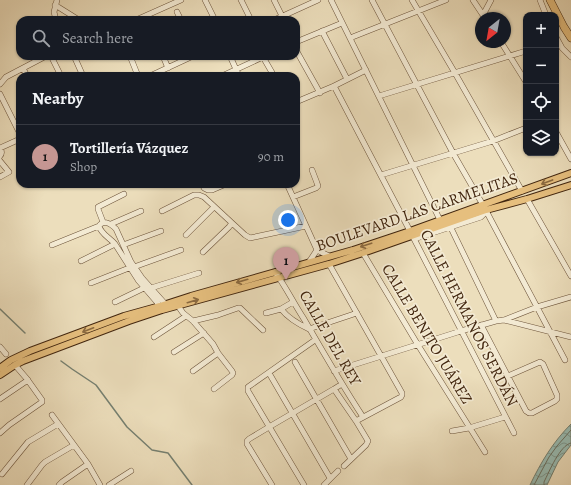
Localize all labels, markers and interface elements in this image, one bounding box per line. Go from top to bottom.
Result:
north arrow [475,12,511,48]
map controls [523,12,559,156]
button: + [523,12,559,48]
search box [16,16,300,60]
icon: search [30,27,52,49]
text: Search here [62,28,133,48]
button: − [523,48,559,84]
button: locate [523,84,559,120]
text: Nearby [32,87,83,110]
button: layers [523,120,559,156]
text: Tortillería Vázquez [70,138,188,158]
text: 1 [43,148,47,165]
text: 90 m [258,148,284,165]
text: Shop [70,158,97,175]
street label: BOULEVARD LAS CARMELITAS [313,167,521,257]
one-way arrow [541,178,553,186]
your location [278,210,298,230]
street label: CALLE HERMANOS SERDÁN [415,226,523,410]
one-way arrow [360,242,373,249]
pin: 1 [273,247,299,280]
street label: CALLE BENITO JUÁREZ [376,260,478,408]
one-way arrow [235,278,248,286]
street label: CALLE DEL REY [294,286,366,390]
one-way arrow [187,297,200,304]
one-way arrow [82,326,94,334]

